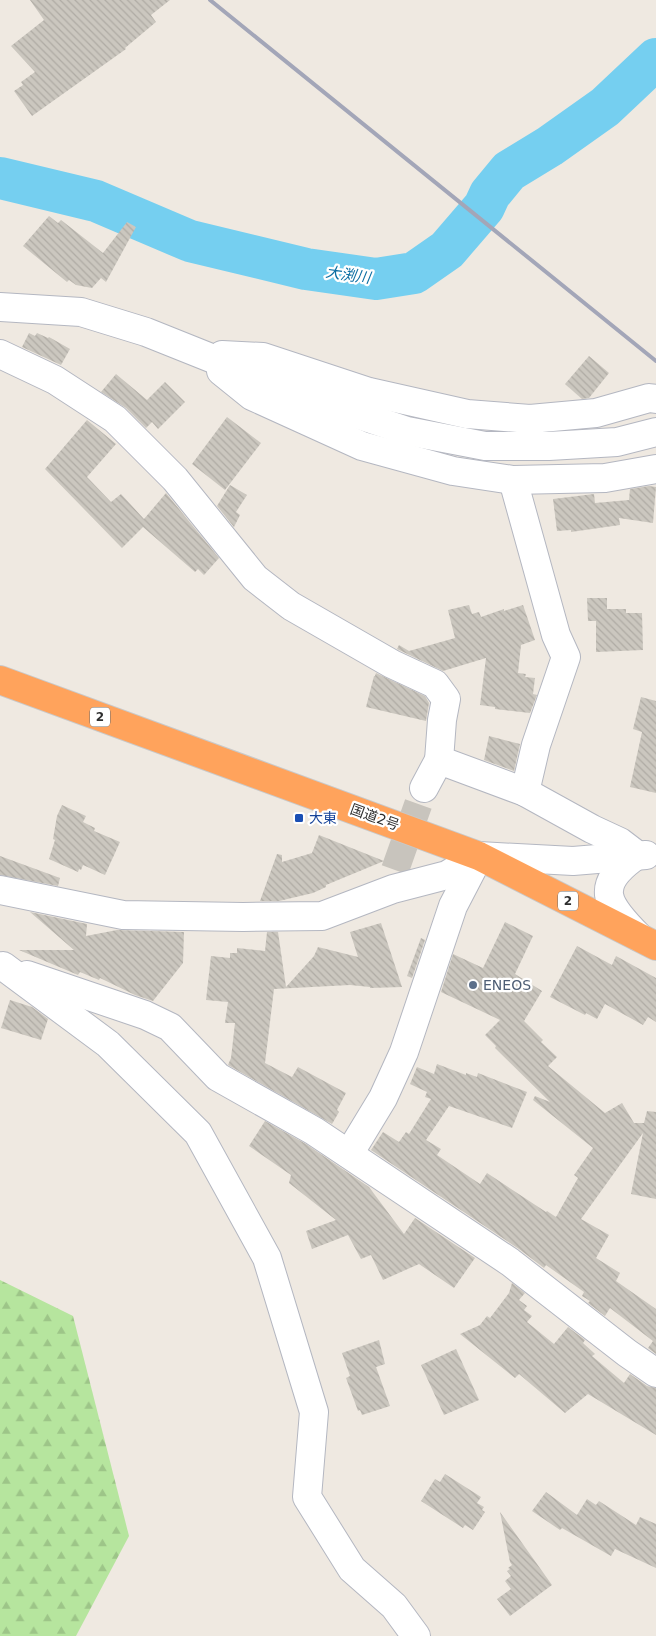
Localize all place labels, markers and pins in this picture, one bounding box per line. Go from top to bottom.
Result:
place label: 大東 [309,810,337,826]
marker: 大東 [293,812,305,824]
place label: ENEOS [483,977,531,993]
marker: ENEOS [467,979,479,991]

